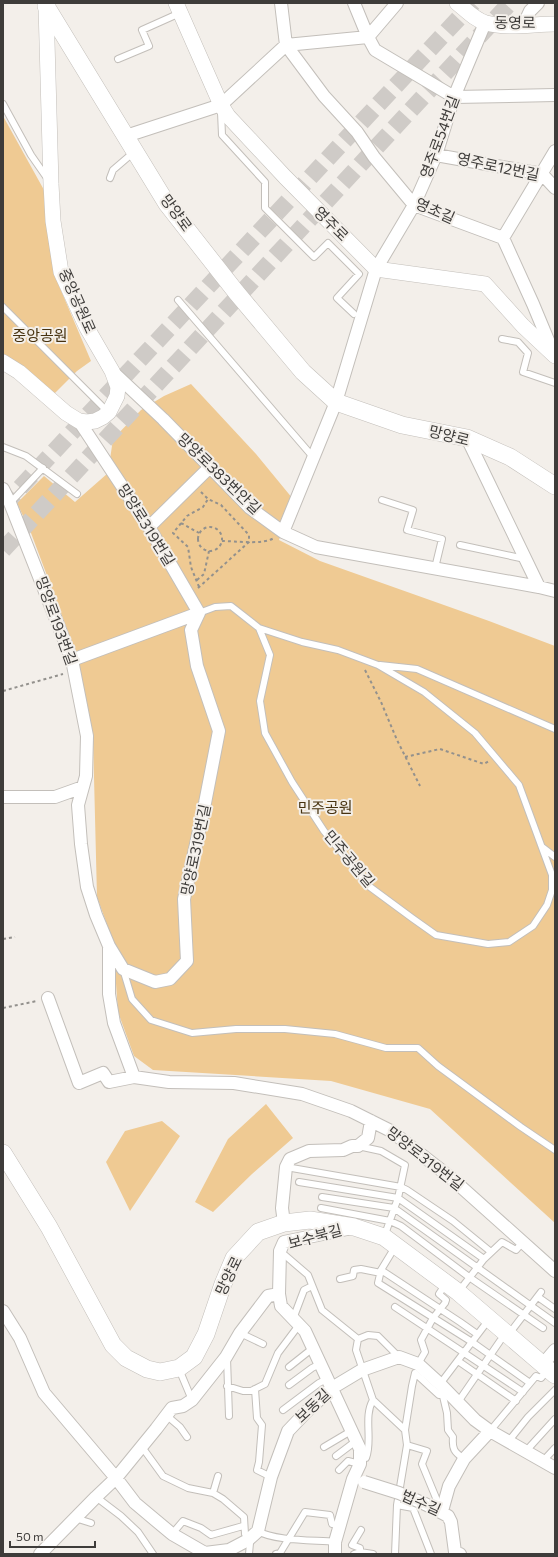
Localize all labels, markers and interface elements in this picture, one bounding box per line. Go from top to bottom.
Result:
street label: 동영로 [494,13,536,31]
street label: 영주로54번길 [416,93,462,180]
street label: 영주로12번길 [455,149,541,184]
street label: 망양로 [157,190,196,234]
street label: 영초길 [413,193,458,227]
street label: 영주로 [311,202,353,244]
street label: 중앙공원로 [56,265,100,336]
park label: 중앙공원 [12,326,68,344]
street label: 망양로 [427,421,472,449]
street label: 망양로383번안길 [174,429,265,518]
street label: 망양로319번길 [115,480,179,569]
street label: 망양로193번길 [33,574,81,667]
park label: 민주공원 [297,798,353,816]
street label: 망양로319번길 [177,802,214,897]
street label: 민주공원길 [321,826,379,891]
street label: 망양로319번길 [383,1122,468,1194]
street label: 보수북길 [286,1220,344,1252]
street label: 망양로 [211,1253,245,1298]
street label: 보동길 [291,1385,334,1426]
street label: 법수길 [399,1485,444,1519]
scale bar [10,1523,95,1549]
text: 50 m [16,1529,44,1543]

